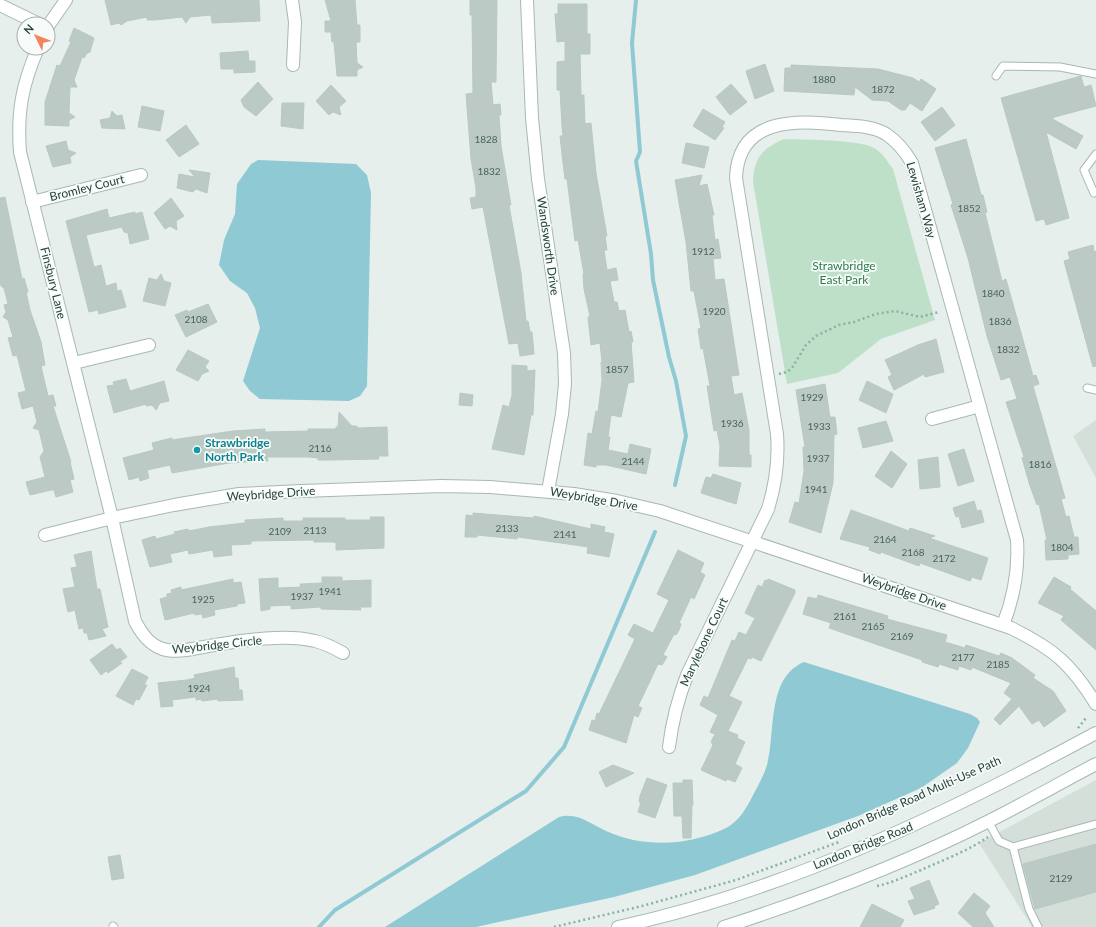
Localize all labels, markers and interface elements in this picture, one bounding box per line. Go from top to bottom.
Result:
north arrow [16,16,56,56]
text: N [21,21,36,36]
house number: 1880 [812,73,836,85]
house number: 1872 [871,83,895,95]
house number: 1828 [474,133,498,145]
street label: Lewisham Way [903,160,940,241]
house number: 1832 [477,165,501,177]
street label: Bromley Court [48,171,126,204]
street label: Wandsworth Drive [534,196,563,296]
house number: 1852 [957,202,981,214]
street label: Finsbury Lane [37,245,70,320]
house number: 1912 [691,245,715,257]
park label: Strawbridge East Park [812,258,876,287]
house number: 1840 [981,287,1005,299]
house number: 1920 [702,305,726,317]
house number: 2108 [184,313,208,325]
house number: 1836 [988,315,1012,327]
house number: 1832 [996,343,1020,355]
house number: 1857 [605,363,629,375]
house number: 1929 [800,391,824,403]
house number: 1936 [720,417,744,429]
house number: 1933 [807,420,831,432]
place label: Strawbridge North Park [205,435,270,464]
house number: 2116 [308,442,332,454]
marker: Strawbridge North Park [192,445,202,455]
house number: 1937 [806,452,830,464]
house number: 2144 [621,455,645,467]
house number: 1816 [1028,458,1052,470]
street label: Weybridge Drive [226,483,316,504]
street label: Weybridge Drive [549,483,639,514]
house number: 1941 [804,483,828,495]
house number: 2133 [495,522,519,534]
house number: 2113 [303,524,327,536]
house number: 2109 [268,525,292,537]
house number: 2141 [553,528,577,540]
house number: 2164 [873,533,897,545]
house number: 1804 [1050,541,1074,553]
house number: 2168 [901,546,925,558]
house number: 2172 [932,552,956,564]
street label: Weybridge Drive [860,570,949,613]
house number: 1941 [318,585,342,597]
house number: 1937 [290,590,314,602]
house number: 1925 [191,593,215,605]
street label: Marylebone Court [676,594,731,689]
house number: 2161 [833,610,857,622]
house number: 2165 [861,620,885,632]
house number: 2169 [890,630,914,642]
street label: Weybridge Circle [171,632,263,657]
house number: 2177 [951,651,975,663]
house number: 2185 [986,658,1010,670]
house number: 1924 [187,682,211,694]
street label: London Bridge Road Multi-Use Path [825,752,1003,843]
street label: London Bridge Road [811,819,915,872]
house number: 2129 [1049,872,1073,884]

